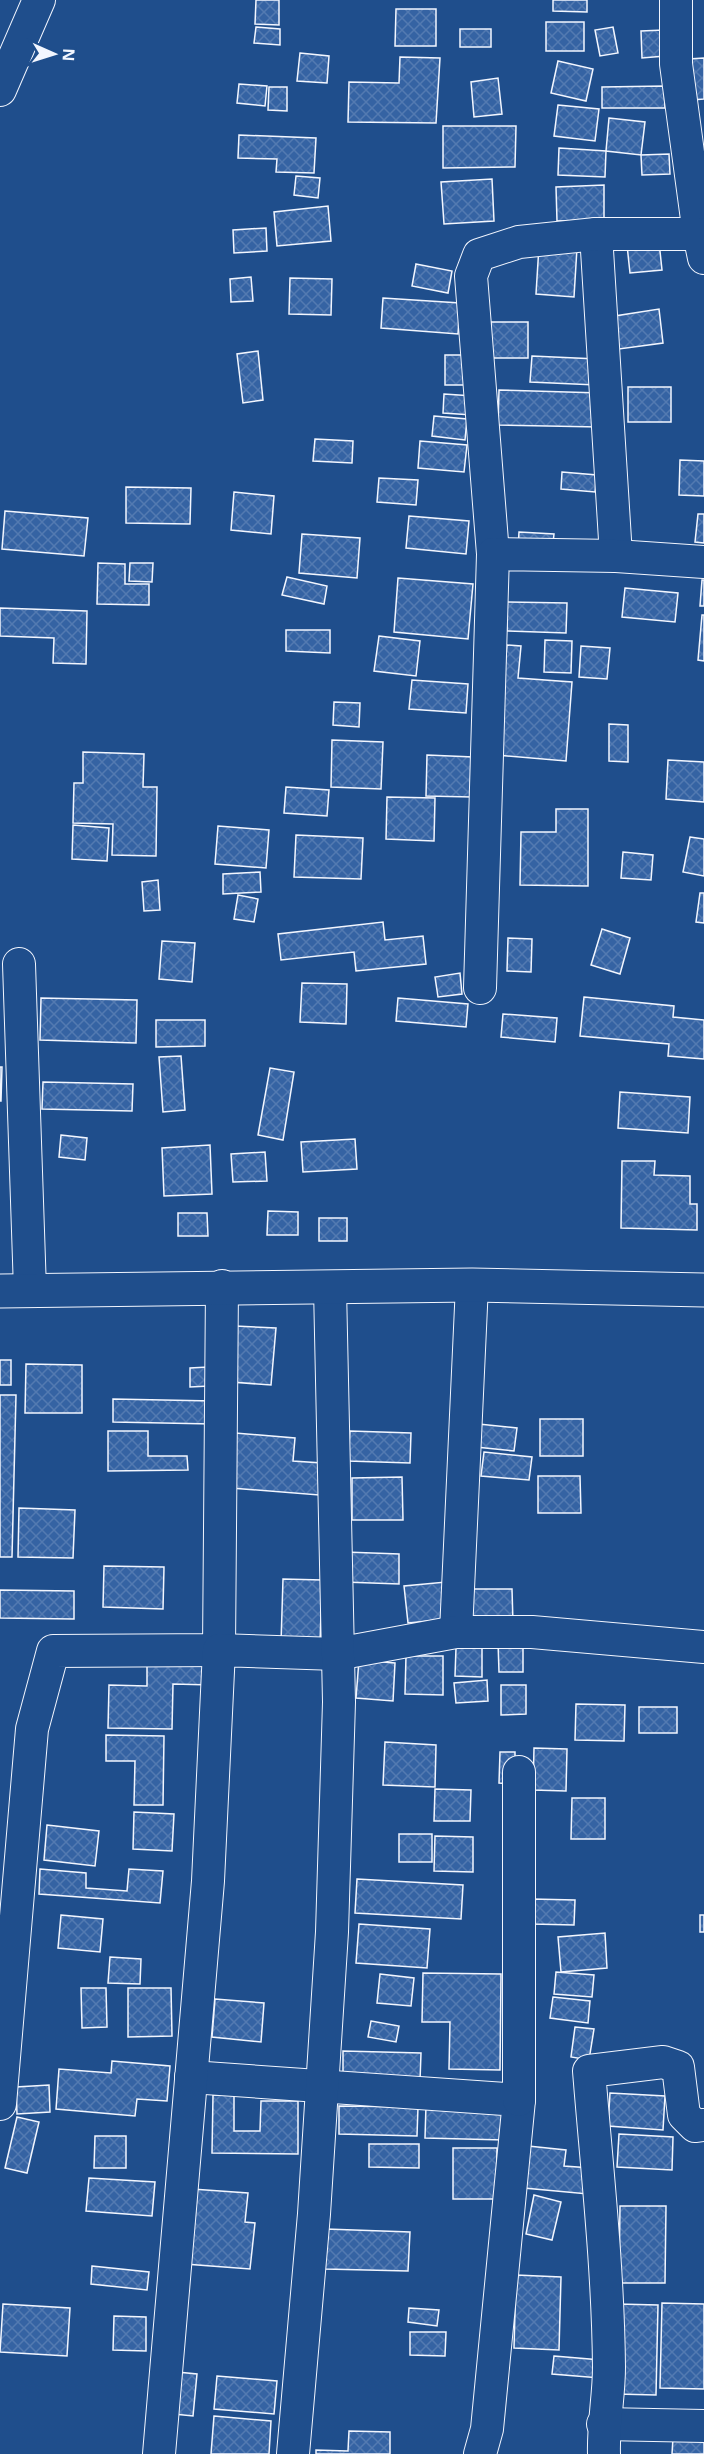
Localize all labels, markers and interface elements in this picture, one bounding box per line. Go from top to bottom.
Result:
north arrow [24,24,84,84]
text: N [58,48,80,62]

